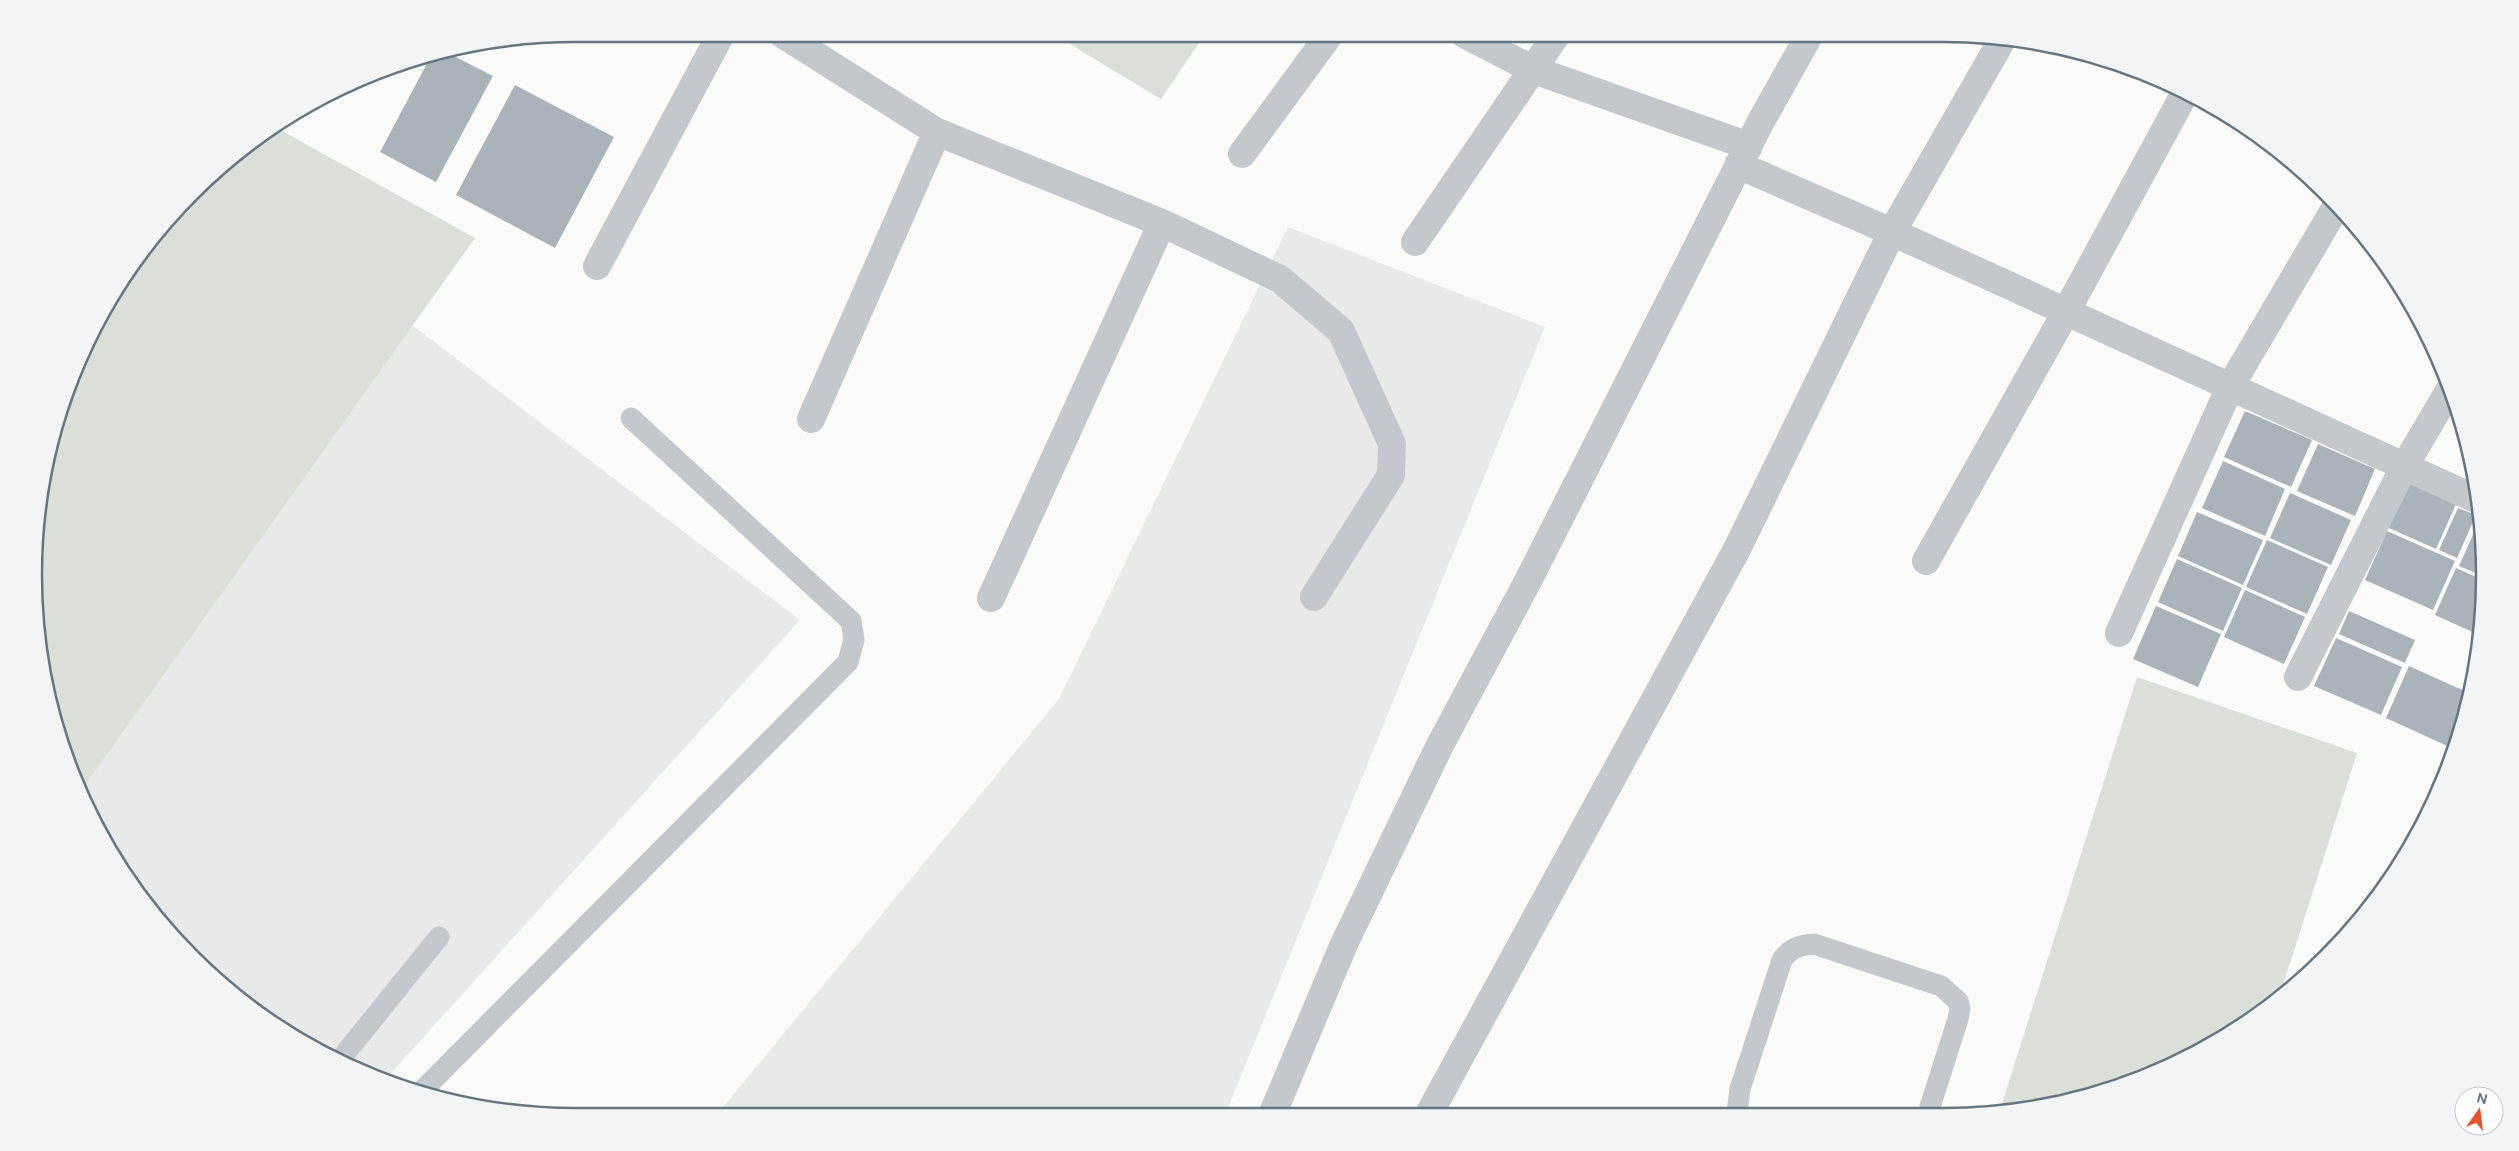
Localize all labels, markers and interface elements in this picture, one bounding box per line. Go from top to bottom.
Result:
north arrow [2454,1086,2504,1136]
text: N [2475,1088,2489,1108]

